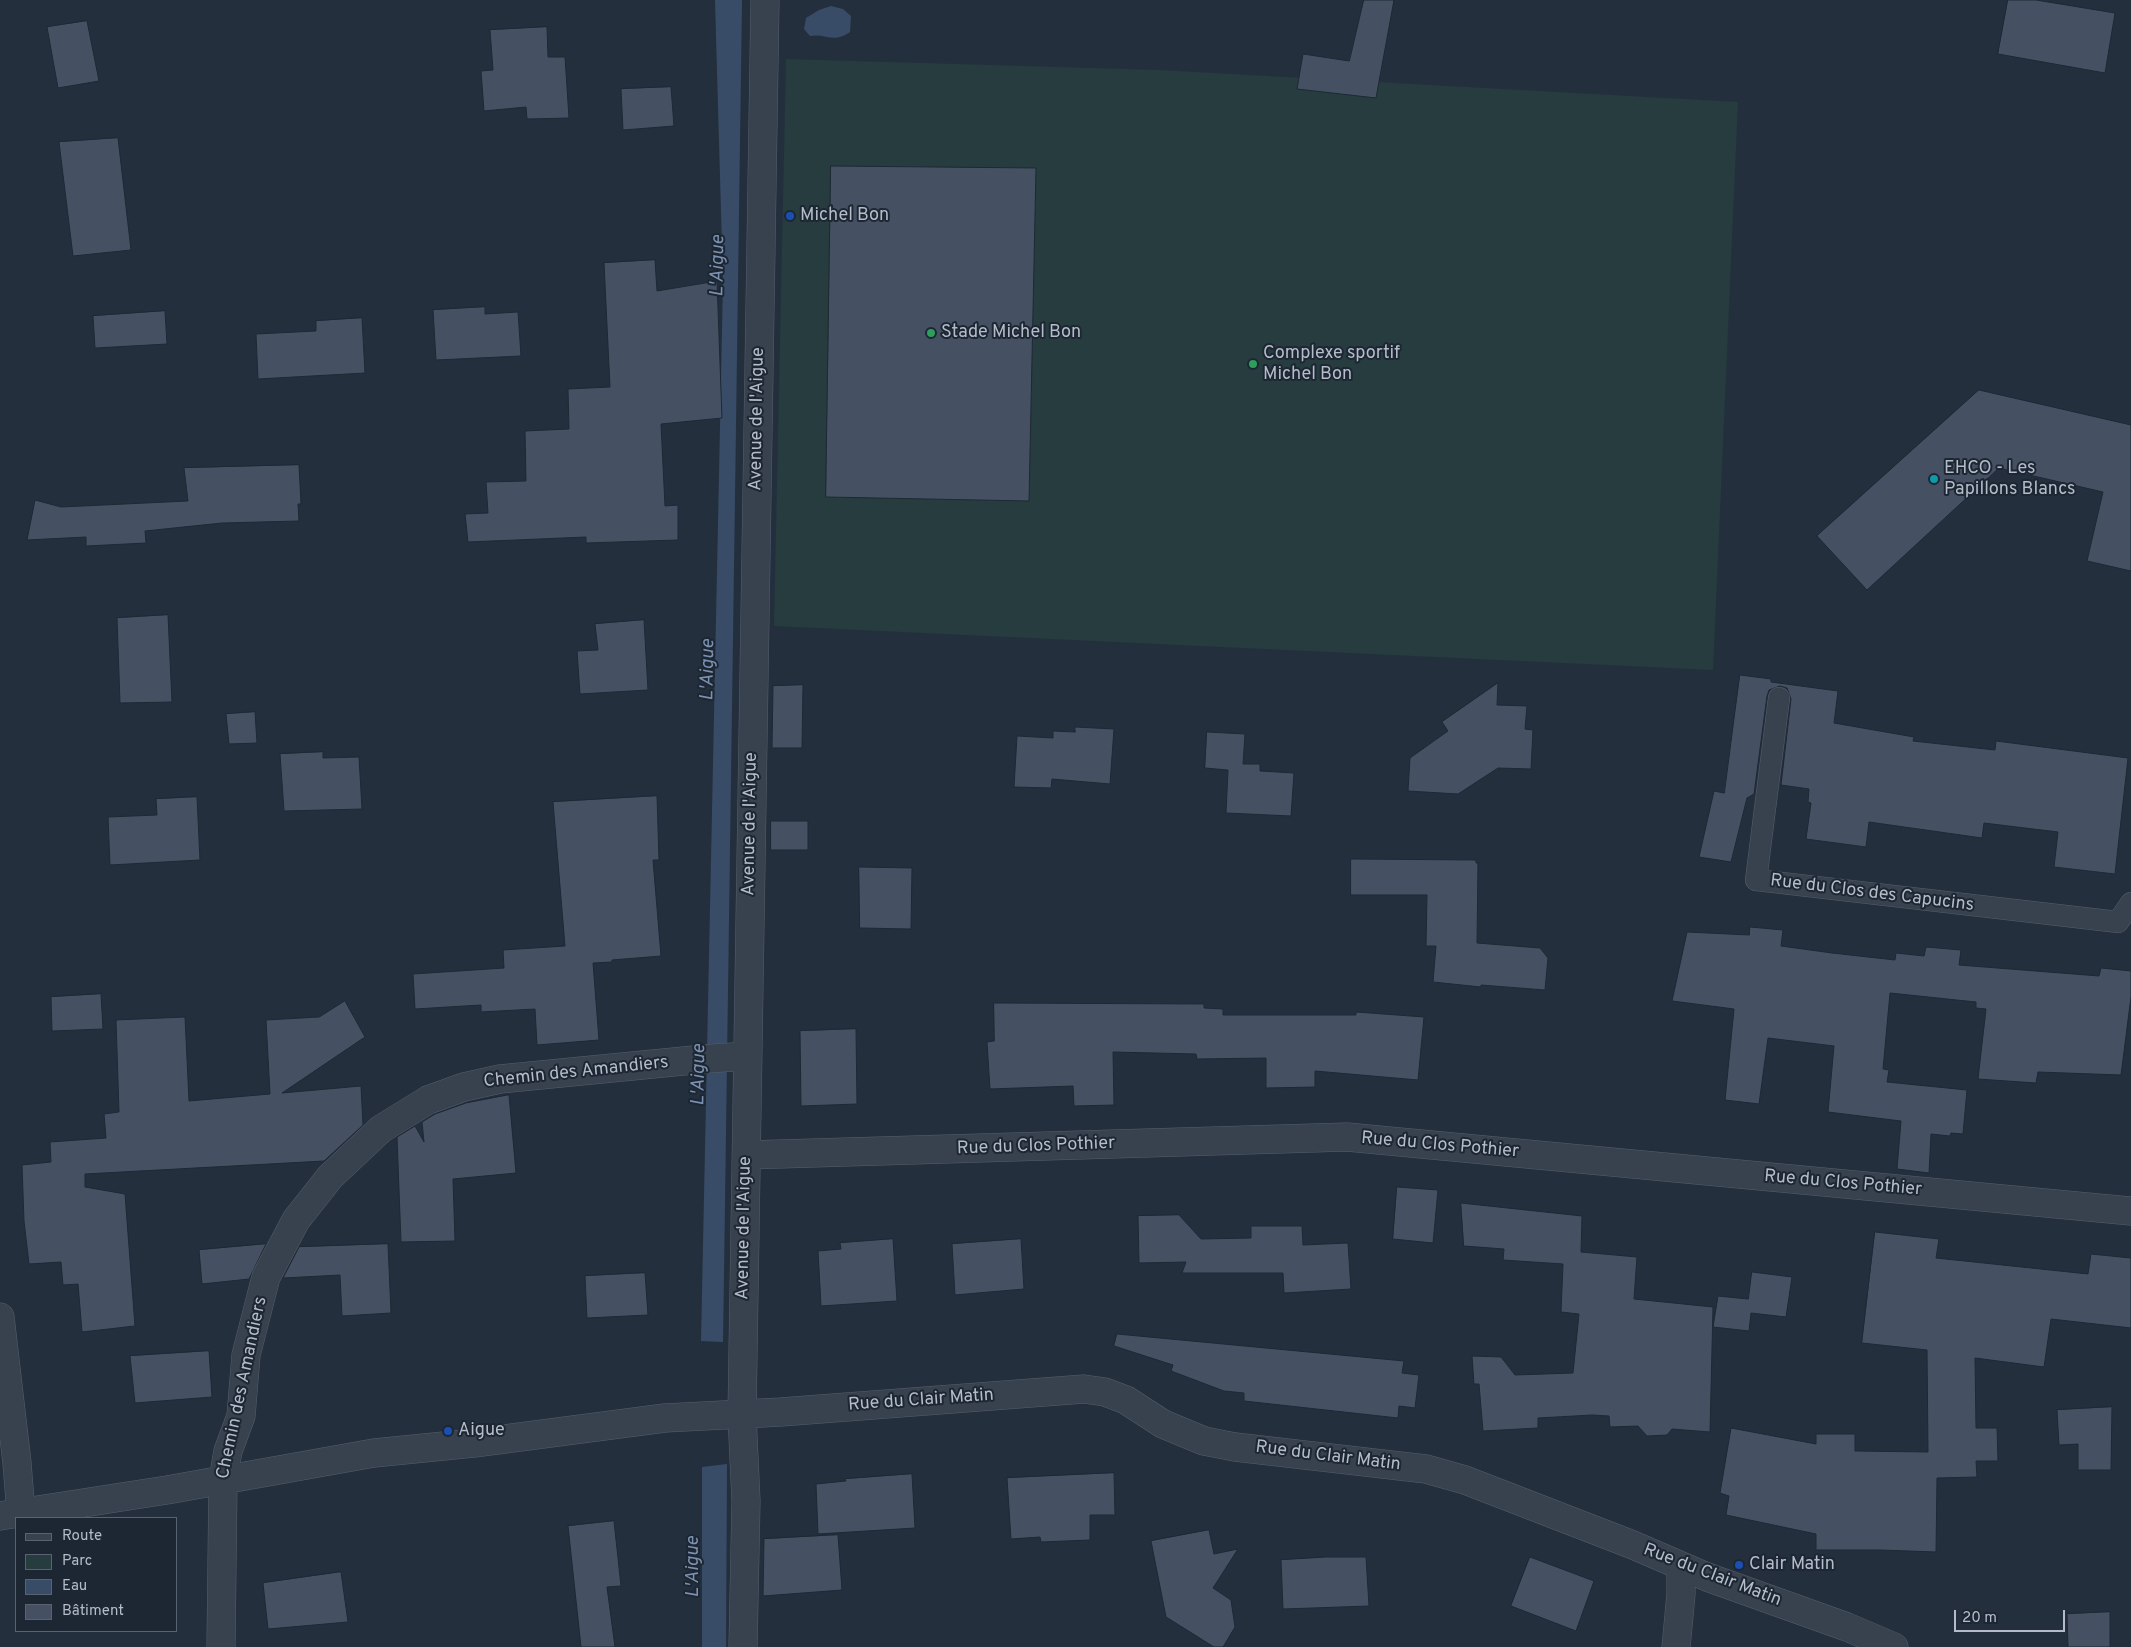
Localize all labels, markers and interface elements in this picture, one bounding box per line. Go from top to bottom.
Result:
place label: Michel Bon [800,205,889,227]
marker: Michel Bon [784,210,796,222]
water label: L'Aigue [707,235,731,297]
place label: Stade Michel Bon [941,322,1081,344]
marker: Stade Michel Bon [925,327,937,339]
place label: Complexe sportif Michel Bon [1263,343,1400,386]
street label: Avenue de l'Aigue [746,347,770,491]
marker: Complexe sportif Michel Bon [1247,358,1259,370]
place label: EHCO - Les Papillons Blancs [1944,458,2076,500]
marker: EHCO - Les Papillons Blancs [1928,473,1940,485]
water label: L'Aigue [697,639,721,701]
street label: Avenue de l'Aigue [739,752,763,896]
street label: Rue du Clos des Capucins [1769,871,1975,917]
water label: L'Aigue [688,1044,712,1106]
street label: Chemin des Amandiers [482,1053,670,1093]
street label: Rue du Clos Pothier [1360,1128,1520,1164]
street label: Rue du Clos Pothier [957,1133,1115,1161]
street label: Avenue de l'Aigue [733,1156,757,1300]
street label: Rue du Clos Pothier [1763,1166,1923,1202]
street label: Chemin des Amandiers [213,1295,273,1481]
street label: Rue du Clair Matin [847,1385,995,1417]
place label: Aigue [458,1420,505,1442]
marker: Aigue [442,1425,454,1437]
street label: Rue du Clair Matin [1254,1437,1402,1477]
legend [15,1517,178,1632]
text: Route [62,1527,102,1546]
water label: L'Aigue [683,1536,705,1598]
street label: Rue du Clair Matin [1640,1540,1784,1612]
text: Parc [62,1552,92,1571]
place label: Clair Matin [1749,1554,1835,1576]
marker: Clair Matin [1733,1559,1745,1571]
text: Eau [62,1577,87,1596]
scale bar [1956,1600,2067,1632]
text: Bâtiment [62,1602,124,1621]
text: 20 m [1962,1609,1997,1628]

